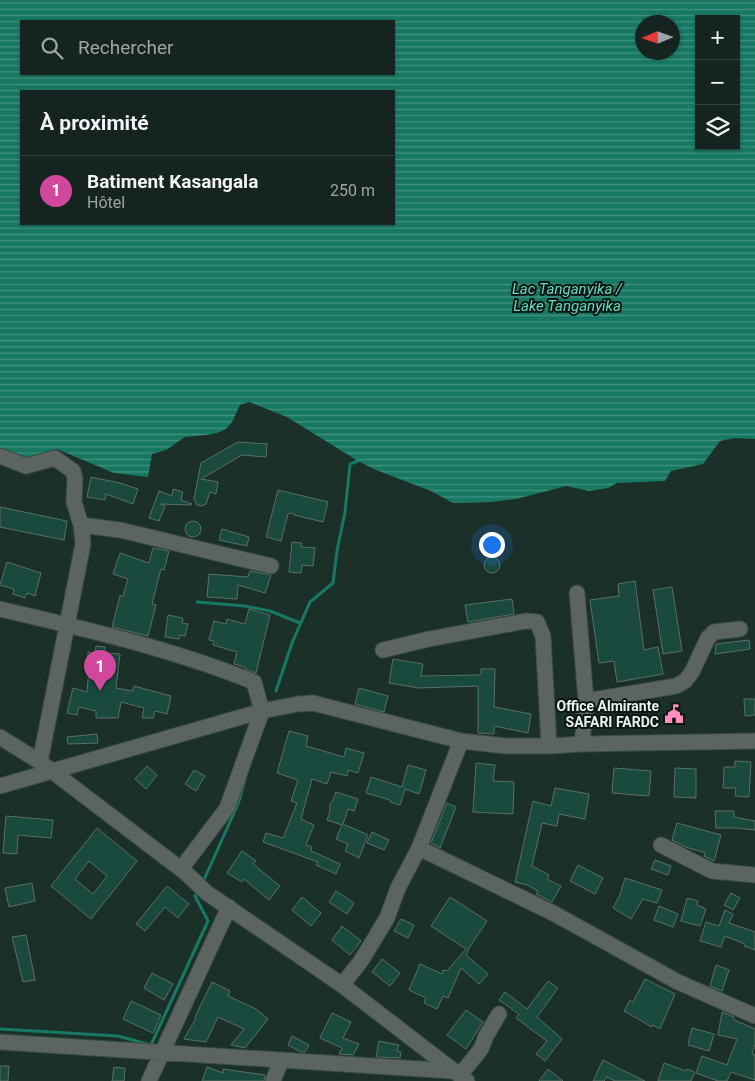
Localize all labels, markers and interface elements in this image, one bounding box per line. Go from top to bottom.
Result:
north arrow [635,15,680,60]
map controls [695,15,740,150]
button: + [695,15,740,60]
search box [20,20,395,75]
icon: search [38,34,66,62]
text: Rechercher [78,36,173,59]
button: − [695,60,740,105]
button: layers [695,105,740,150]
text: À proximité [40,111,149,135]
text: Batiment Kasangala [87,170,258,193]
text: 1 [51,181,61,200]
text: 250 m [330,181,375,200]
text: Hôtel [87,193,125,212]
water label: Lac Tanganyika / Lake Tanganyika [512,280,623,315]
your location [479,532,505,558]
pin: 1 [84,650,116,691]
place label: Office Almirante SAFARI FARDC [557,698,659,730]
public building icon: Office Almirante SAFARI FARDC [663,703,685,725]

